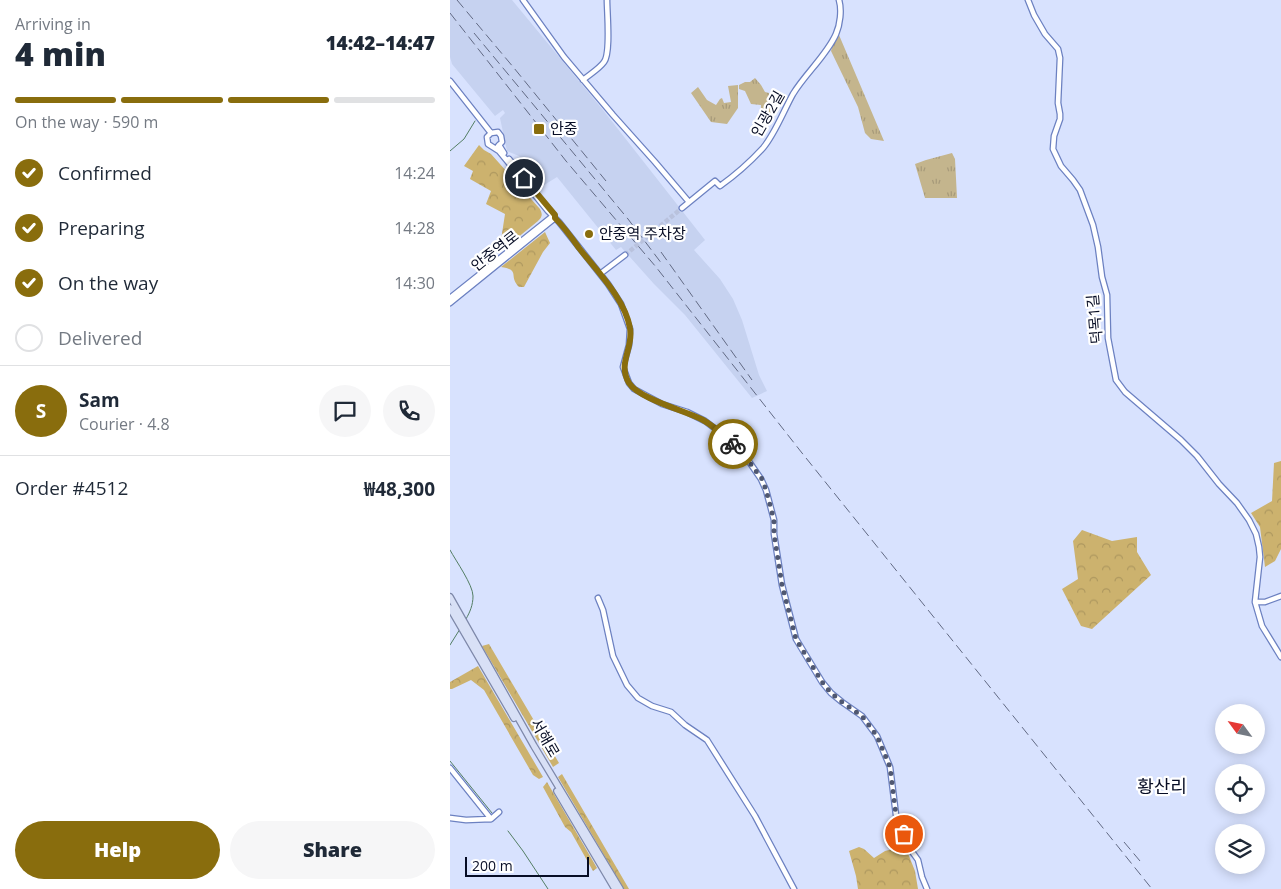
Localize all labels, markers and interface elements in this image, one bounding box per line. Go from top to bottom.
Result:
text: Arriving in [15,13,91,35]
text: 14:42–14:47 [325,30,435,56]
text: 4 min [15,32,106,75]
street label: 인광2길 [746,87,788,140]
text: On the way · 590 m [15,111,158,133]
place label: 안중 [550,118,578,138]
marker: 안중 [532,122,546,136]
pin [503,157,545,199]
icon: check [15,159,43,187]
text: Confirmed [58,160,152,186]
text: 14:24 [394,162,435,184]
icon: home [510,164,538,192]
icon: check [15,214,43,242]
text: Preparing [58,215,145,241]
text: 14:28 [394,217,435,239]
place label: 안중역 주차장 [599,223,686,243]
street label: 안중역로 [466,225,522,275]
marker: 안중역 주차장 [583,228,595,240]
icon: check [15,269,43,297]
text: On the way [58,270,158,296]
text: 14:30 [394,272,435,294]
street label: 덕목1길 [1082,293,1106,345]
text: Delivered [58,325,142,351]
button: chat [319,385,371,437]
button: phone [383,385,435,437]
text: Sam [79,387,120,413]
text: S [36,398,46,424]
text: Courier · 4.8 [79,413,170,435]
courier [708,419,758,469]
icon: bike [719,430,747,458]
text: Order #4512 [15,475,128,501]
text: ₩48,300 [364,476,435,502]
north arrow [1215,704,1265,754]
map controls [1215,704,1265,874]
street label: 서해로 [527,715,565,760]
button: locate [1215,764,1265,814]
district label: 황산리 [1137,774,1187,798]
pin [883,813,925,855]
icon: bag [890,820,918,848]
button: Help [15,821,220,879]
button: Share [230,821,435,879]
button: layers [1215,824,1265,874]
scale bar [465,854,589,877]
text: 200 m [472,856,513,875]

